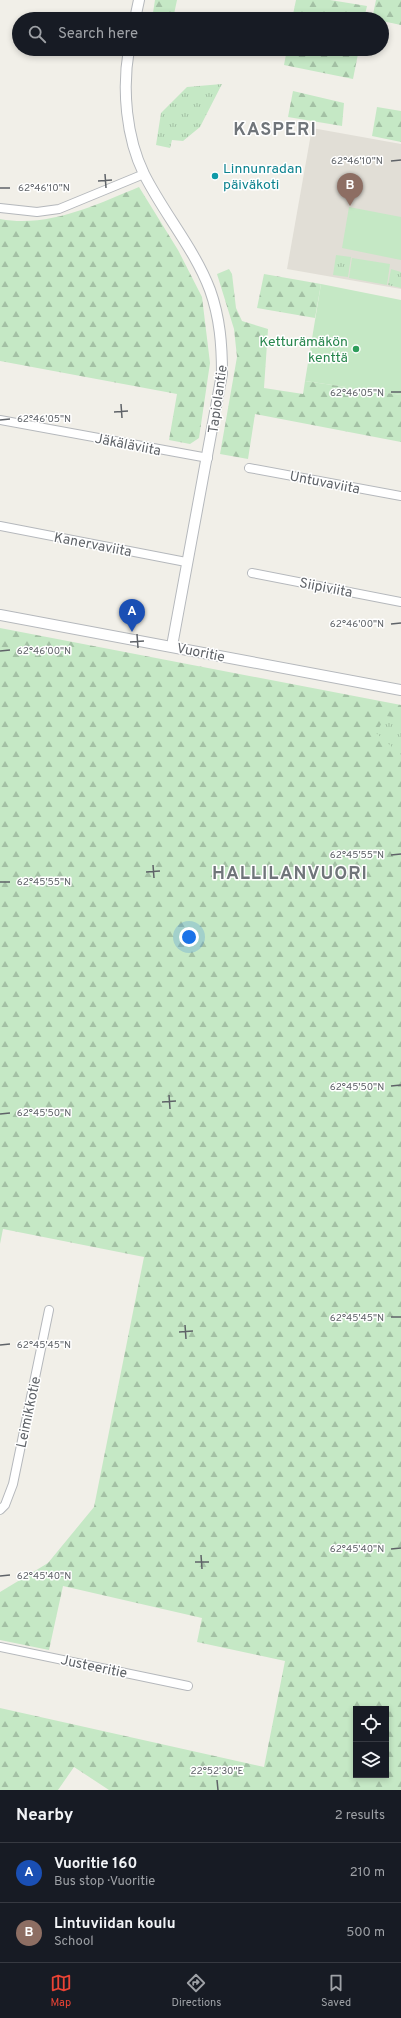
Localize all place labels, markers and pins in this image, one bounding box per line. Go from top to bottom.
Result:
place label: Linnunradan päiväkoti [223,161,302,194]
marker: Linnunradan päiväkoti [210,171,220,181]
pin: B [337,173,363,206]
place label: Ketturämäkön kenttä [259,334,348,367]
marker: Ketturämäkön kenttä [351,344,361,354]
pin: A [119,599,145,632]

